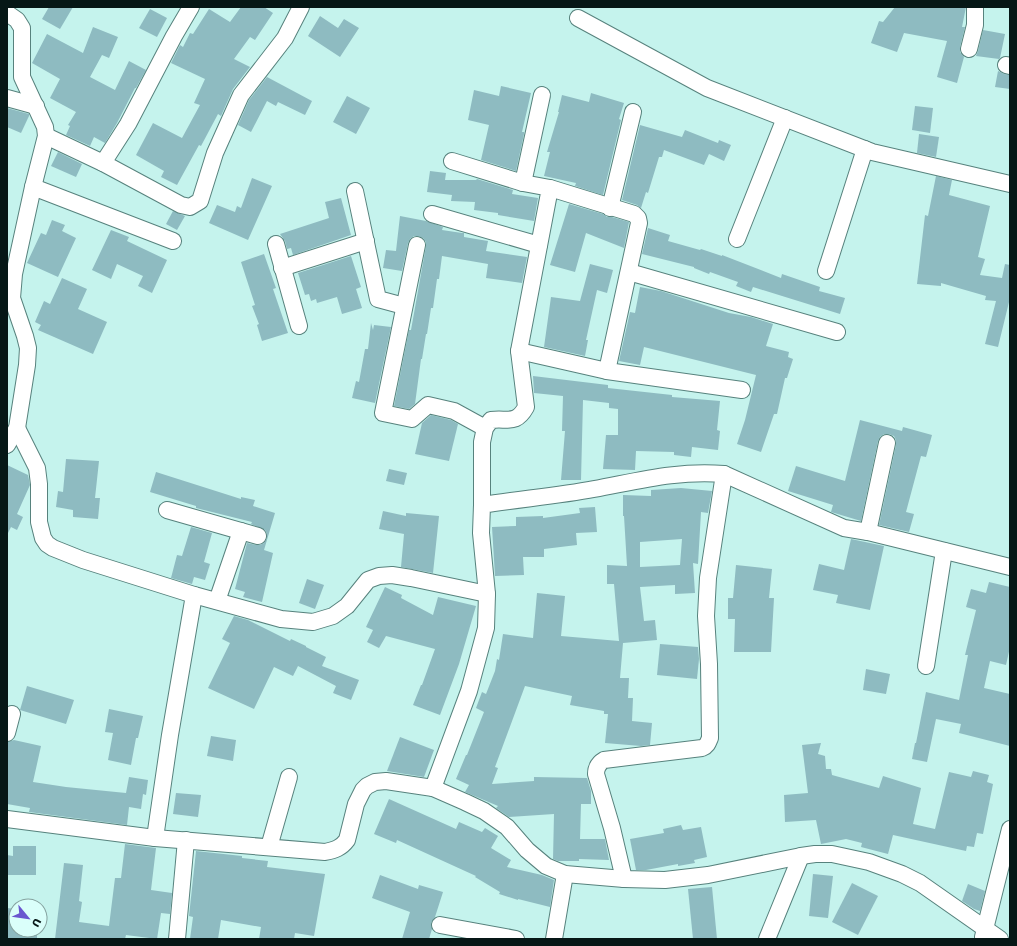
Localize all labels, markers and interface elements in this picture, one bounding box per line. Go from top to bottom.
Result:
north arrow [8,898,48,938]
text: U [29,916,44,929]

